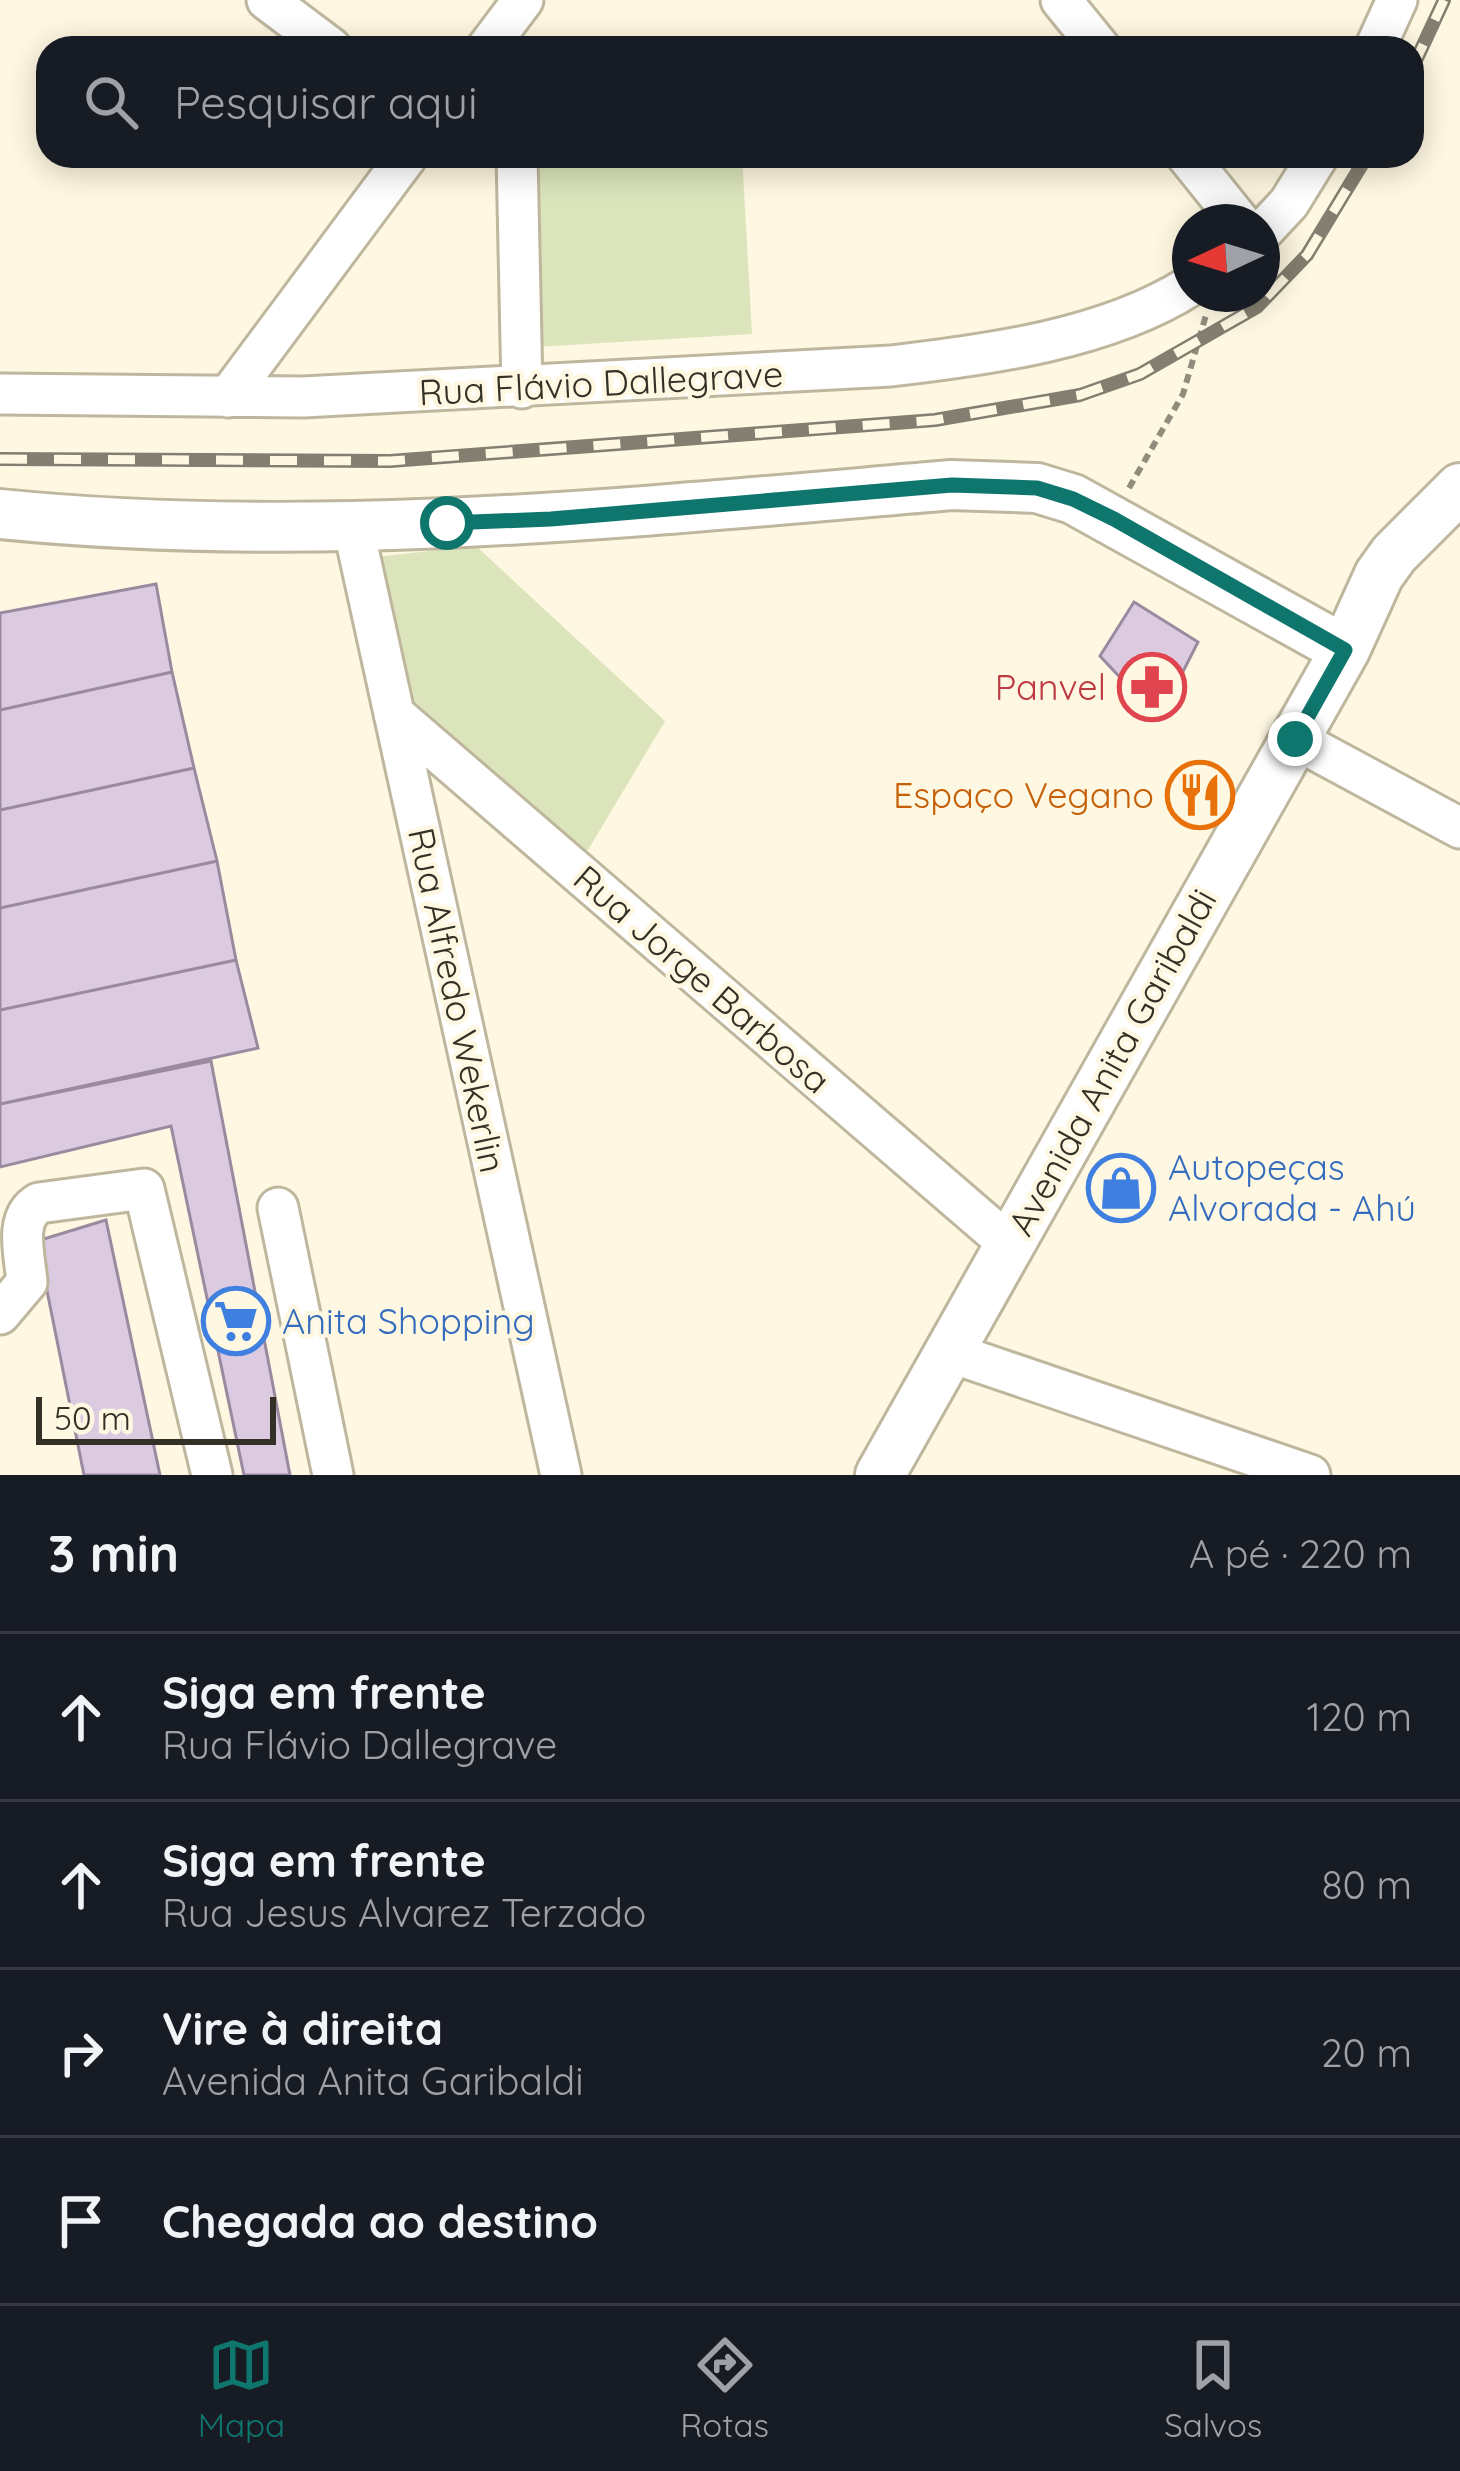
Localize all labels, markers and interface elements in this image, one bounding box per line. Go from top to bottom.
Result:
search box [36,36,1424,168]
icon: search [78,69,144,135]
text: Pesquisar aqui [174,74,478,130]
north arrow [1172,204,1280,312]
street label: Rua Flávio Dallegrave [418,350,784,415]
route start [420,496,474,550]
pharmacy icon: Panvel [1117,652,1187,722]
place label: Panvel [995,664,1106,709]
route end [1268,712,1322,766]
restaurant icon: Espaço Vegano [1165,760,1235,830]
place label: Espaço Vegano [893,772,1154,817]
street label: Rua Alfredo Wekerlin [399,823,516,1176]
street label: Rua Jorge Barbosa [565,855,840,1102]
street label: Avenida Anita Garibaldi [998,881,1226,1243]
place label: Autopeças Alvorada - Ahú [1168,1144,1416,1230]
shop icon: Autopeças Alvorada - Ahú [1086,1153,1156,1223]
supermarket icon: Anita Shopping [201,1286,271,1356]
place label: Anita Shopping [282,1298,535,1343]
scale bar [36,1391,276,1444]
text: 50 m [54,1397,131,1438]
text: 3 min [48,1521,179,1585]
text: A pé · 220 m [1189,1529,1412,1578]
text: Siga em frente [162,1664,486,1720]
icon: ahead [48,1684,114,1750]
text: 120 m [1307,1692,1412,1741]
text: Rua Flávio Dallegrave [162,1720,557,1769]
text: Siga em frente [162,1832,486,1888]
icon: ahead [48,1852,114,1918]
text: 80 m [1322,1860,1412,1909]
text: Rua Jesus Alvarez Terzado [162,1888,646,1937]
text: Vire à direita [162,2000,443,2056]
icon: right [48,2020,114,2086]
text: 20 m [1321,2028,1412,2077]
text: Avenida Anita Garibaldi [162,2056,584,2105]
icon: arrive [48,2188,114,2254]
text: Chegada ao destino [162,2193,598,2249]
tab: Mapa [198,2332,285,2445]
tab: Rotas [680,2332,769,2445]
tab: Salvos [1164,2332,1262,2445]

